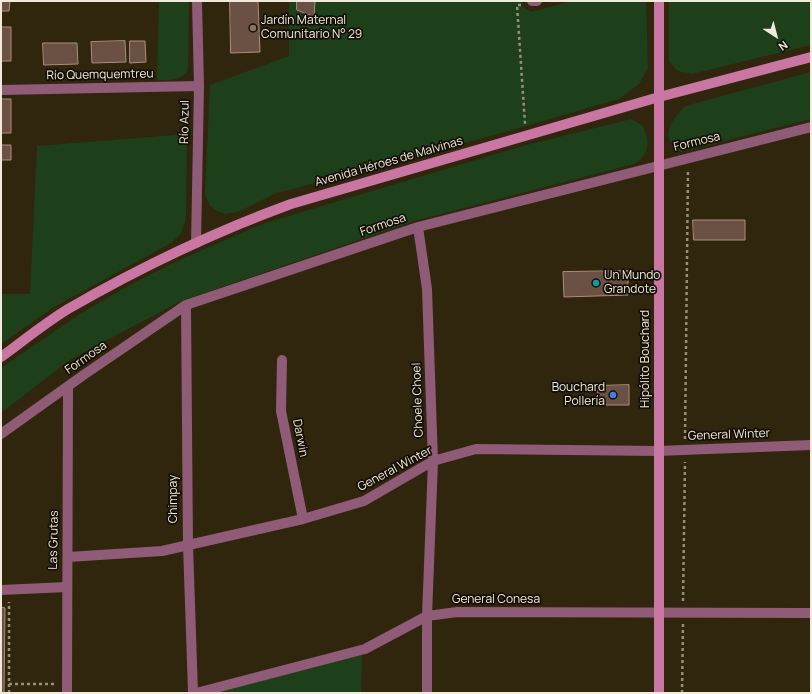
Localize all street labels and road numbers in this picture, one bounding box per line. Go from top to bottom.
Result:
street label: Río Quemquemtreu [46,67,154,83]
street label: Río Azul [177,100,193,144]
street label: Formosa [672,129,722,155]
street label: Avenida Héroes de Malvinas [313,134,465,190]
street label: Formosa [358,210,408,240]
street label: Hipólito Bouchard [639,310,653,408]
street label: Formosa [62,339,110,377]
street label: Choele Choel [410,362,426,438]
street label: Darwin [289,418,311,458]
street label: General Winter [688,426,770,444]
street label: General Winter [355,443,435,495]
street label: Chimpay [167,475,181,523]
street label: Las Grutas [46,510,62,570]
street label: General Conesa [452,593,540,607]

